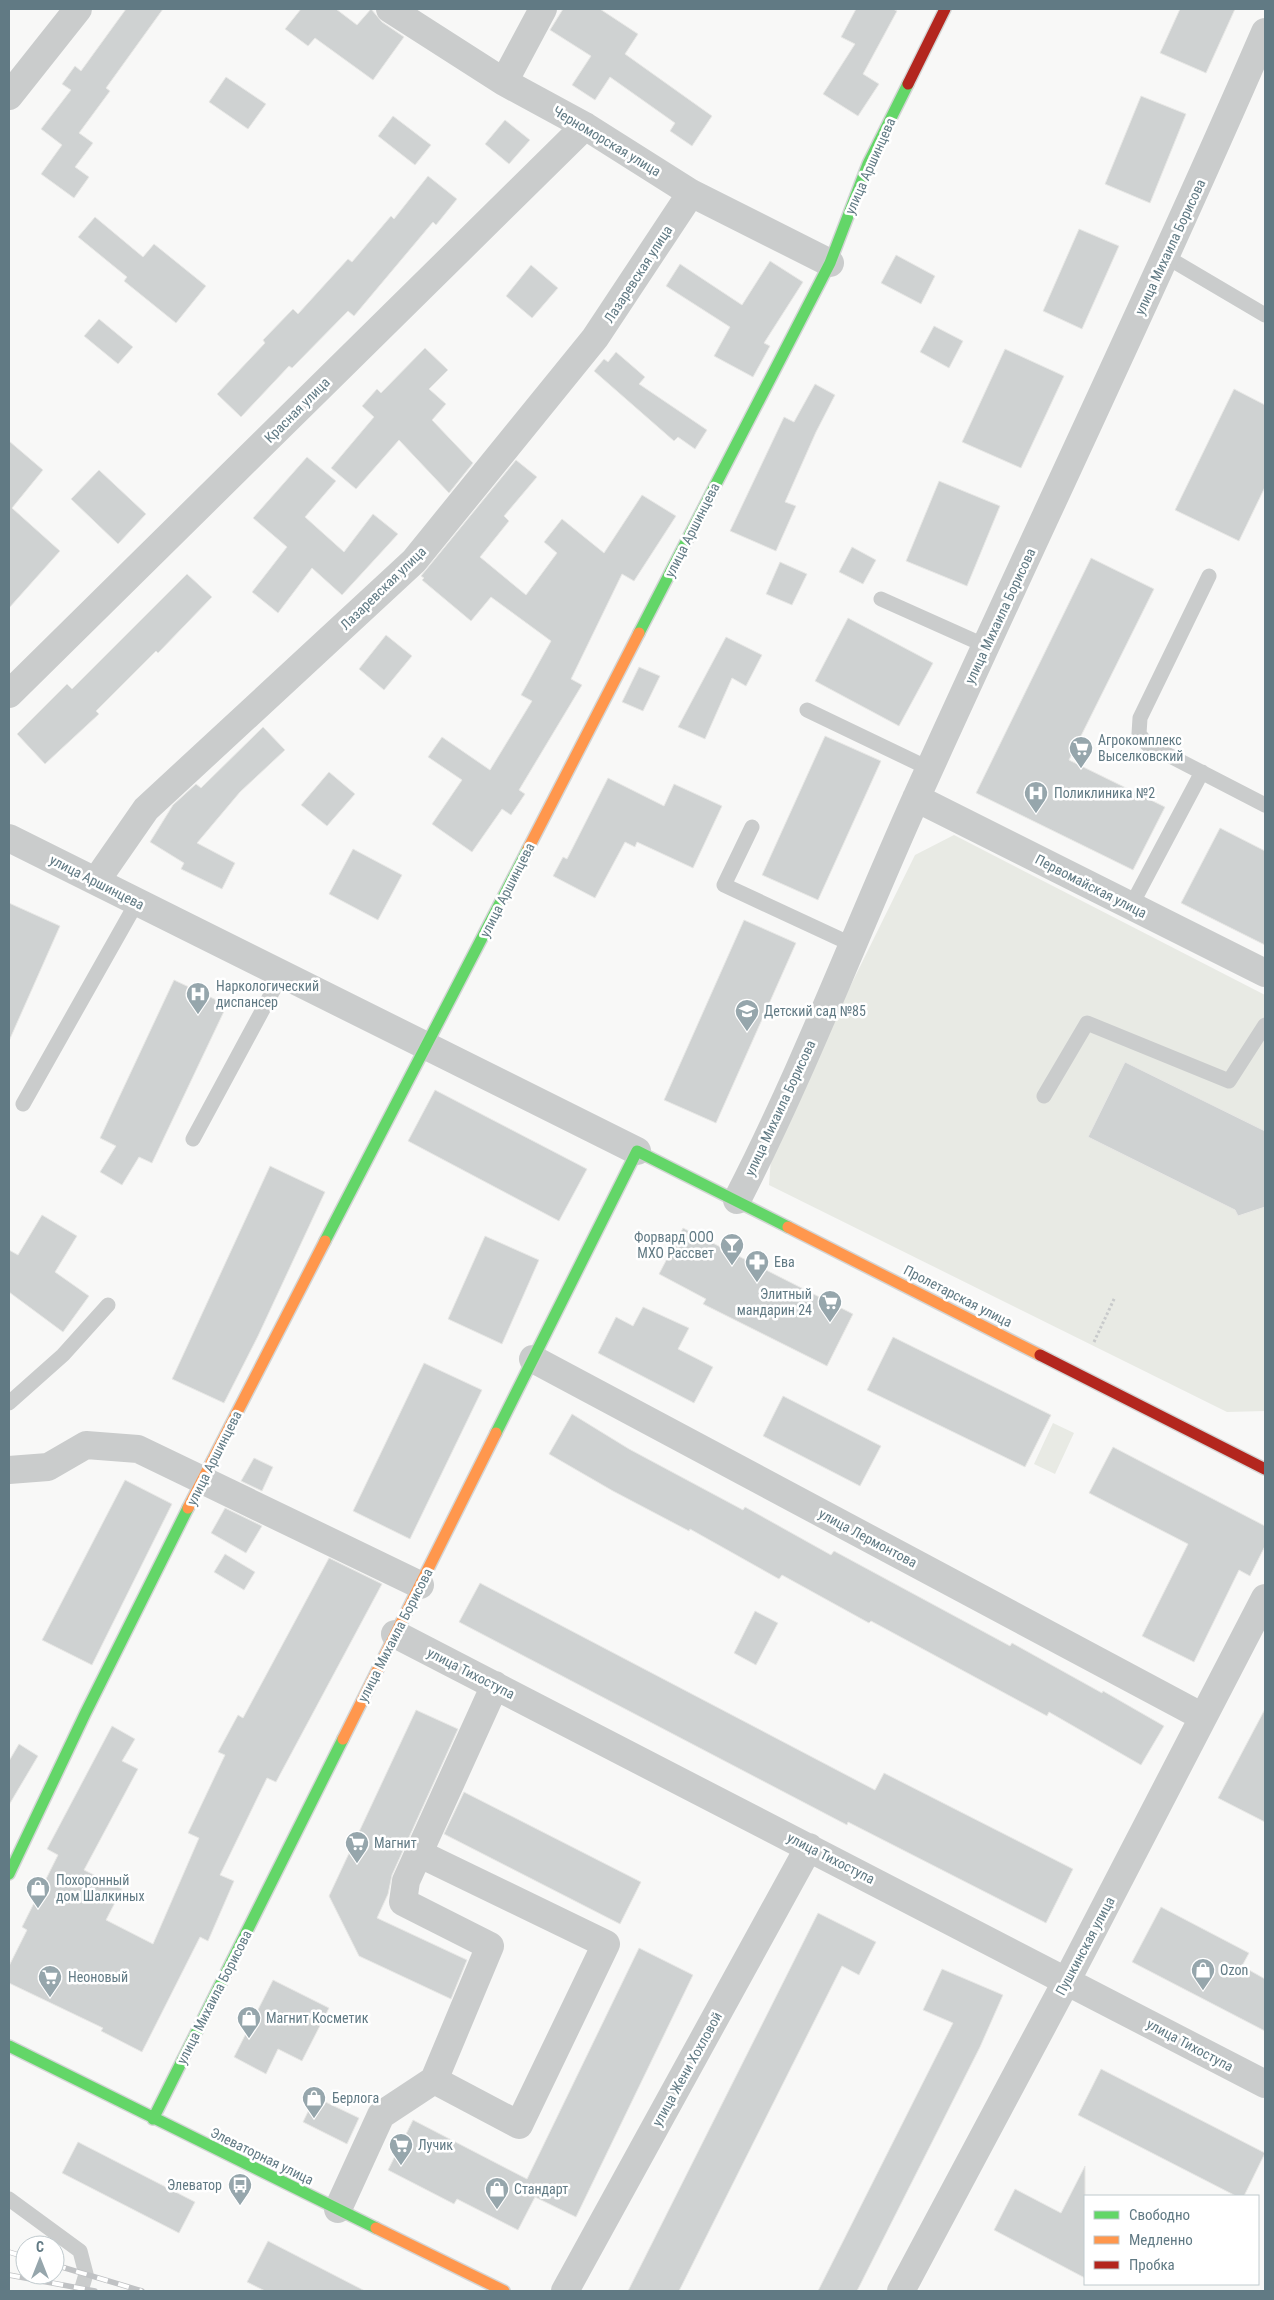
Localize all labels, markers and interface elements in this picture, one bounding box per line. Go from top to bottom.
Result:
street label: Черноморская улица [550,103,664,179]
street label: улица Аршинцева [842,115,898,217]
street label: улица Михаила Борисова [1132,177,1208,317]
street label: Лазаревская улица [601,222,675,326]
street label: Красная улица [261,374,333,446]
street label: улица Аршинцева [661,480,723,580]
street label: Лазаревская улица [337,543,429,633]
street label: улица Михаила Борисова [962,546,1038,686]
place label: Агрокомплекс Выселковский [1098,732,1183,764]
supermarket icon: Агрокомплекс Выселковский [1068,735,1094,769]
hospital icon: Поликлиника №2 [1023,780,1049,814]
place label: Поликлиника №2 [1054,785,1155,801]
street label: улица Аршинцева [476,840,538,940]
street label: улица Аршинцева [47,851,147,913]
street label: Первомайская улица [1033,851,1149,921]
place label: Наркологический диспансер [216,978,319,1010]
hospital icon: Наркологический диспансер [185,981,211,1015]
school or university icon: Детский сад №85 [734,998,760,1032]
place label: Детский сад №85 [764,1003,866,1019]
street label: улица Михаила Борисова [742,1038,818,1178]
place label: Форвард ООО МХО Рассвет [634,1229,714,1261]
bar icon: Форвард ООО МХО Рассвет [719,1232,745,1266]
pharmacy icon: Ева [744,1249,770,1283]
place label: Ева [774,1254,795,1270]
street label: Пролетарская улица [901,1262,1015,1330]
place label: Элитный мандарин 24 [737,1286,812,1318]
supermarket icon: Элитный мандарин 24 [817,1289,843,1323]
street label: улица Аршинцева [183,1408,245,1508]
street label: улица Лермонтова [816,1505,920,1571]
street label: улица Михаила Борисова [354,1566,436,1704]
street label: улица Тихоступа [425,1644,517,1702]
street label: улица Тихоступа [785,1829,877,1887]
supermarket icon: Магнит [344,1830,370,1864]
place label: Магнит [374,1835,417,1851]
place label: Похоронный дом Шалкиных [56,1872,145,1904]
shop icon: Похоронный дом Шалкиных [25,1875,51,1909]
street label: Пушкинская улица [1052,1894,1118,1998]
street label: улица Михаила Борисова [173,1928,255,2066]
shop icon: Ozon [1190,1957,1216,1991]
place label: Ozon [1220,1962,1248,1978]
supermarket icon: Неоновый [37,1964,63,1998]
place label: Неоновый [68,1969,128,1985]
shop icon: Магнит Косметик [236,2005,262,2039]
street label: улица Жени Хохловой [649,2009,725,2129]
place label: Магнит Косметик [266,2010,369,2026]
street label: улица Тихоступа [1144,2015,1236,2075]
shop icon: Берлога [301,2085,327,2119]
place label: Берлога [332,2090,379,2106]
street label: Элеваторная улица [208,2124,316,2188]
supermarket icon: Лучик [388,2132,414,2166]
place label: Лучик [418,2137,453,2153]
bus stop icon: Элеватор [227,2172,253,2206]
shop icon: Стандарт [484,2176,510,2210]
place label: Элеватор [167,2177,222,2193]
place label: Стандарт [514,2181,568,2197]
legend [1084,2195,1259,2285]
text: Свободно [1129,2206,1190,2224]
text: Медленно [1129,2231,1193,2249]
north arrow [15,2235,65,2285]
text: С [36,2239,44,2255]
text: Пробка [1129,2256,1175,2274]

